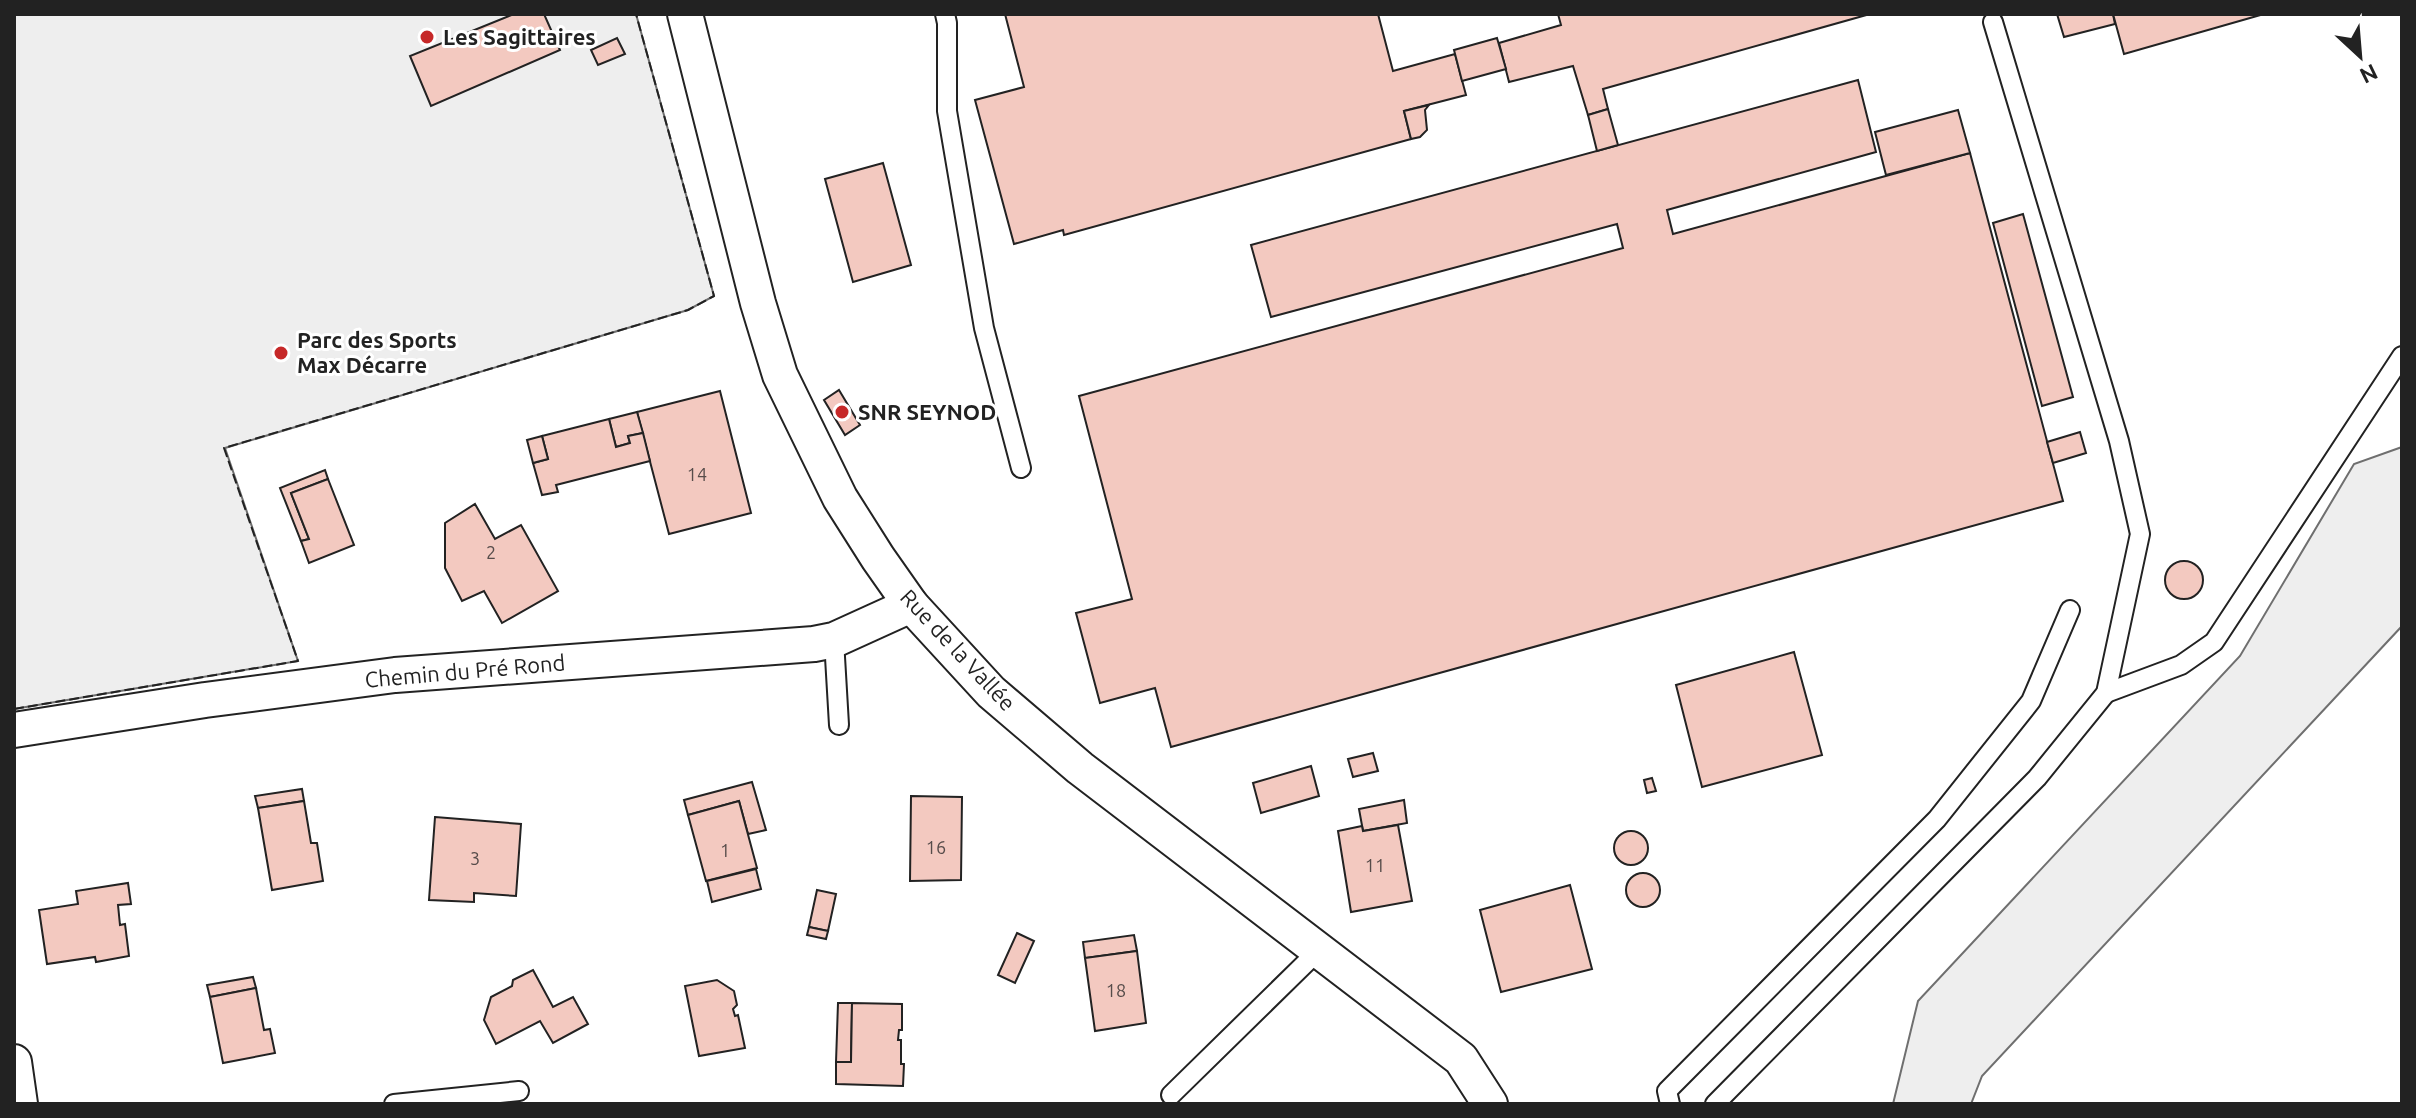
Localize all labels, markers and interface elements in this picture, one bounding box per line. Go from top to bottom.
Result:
north arrow [2320,16,2400,96]
place label: Les Sagittaires [443,24,596,49]
marker: Les Sagittaires [418,28,436,46]
text: N [2356,60,2382,89]
place label: Parc des Sports Max Décarre [297,327,457,377]
marker: Parc des Sports Max Décarre [272,344,290,362]
place label: SNR SEYNOD [858,399,996,424]
marker: SNR SEYNOD [833,403,851,421]
house number: 14 [687,464,707,484]
house number: 2 [486,542,496,562]
street label: Rue de la Vallée [896,584,1021,715]
street label: Chemin du Pré Rond [364,649,566,692]
house number: 16 [926,837,946,857]
house number: 1 [720,840,730,860]
house number: 3 [470,848,480,868]
house number: 11 [1365,855,1385,875]
house number: 18 [1106,980,1126,1000]

